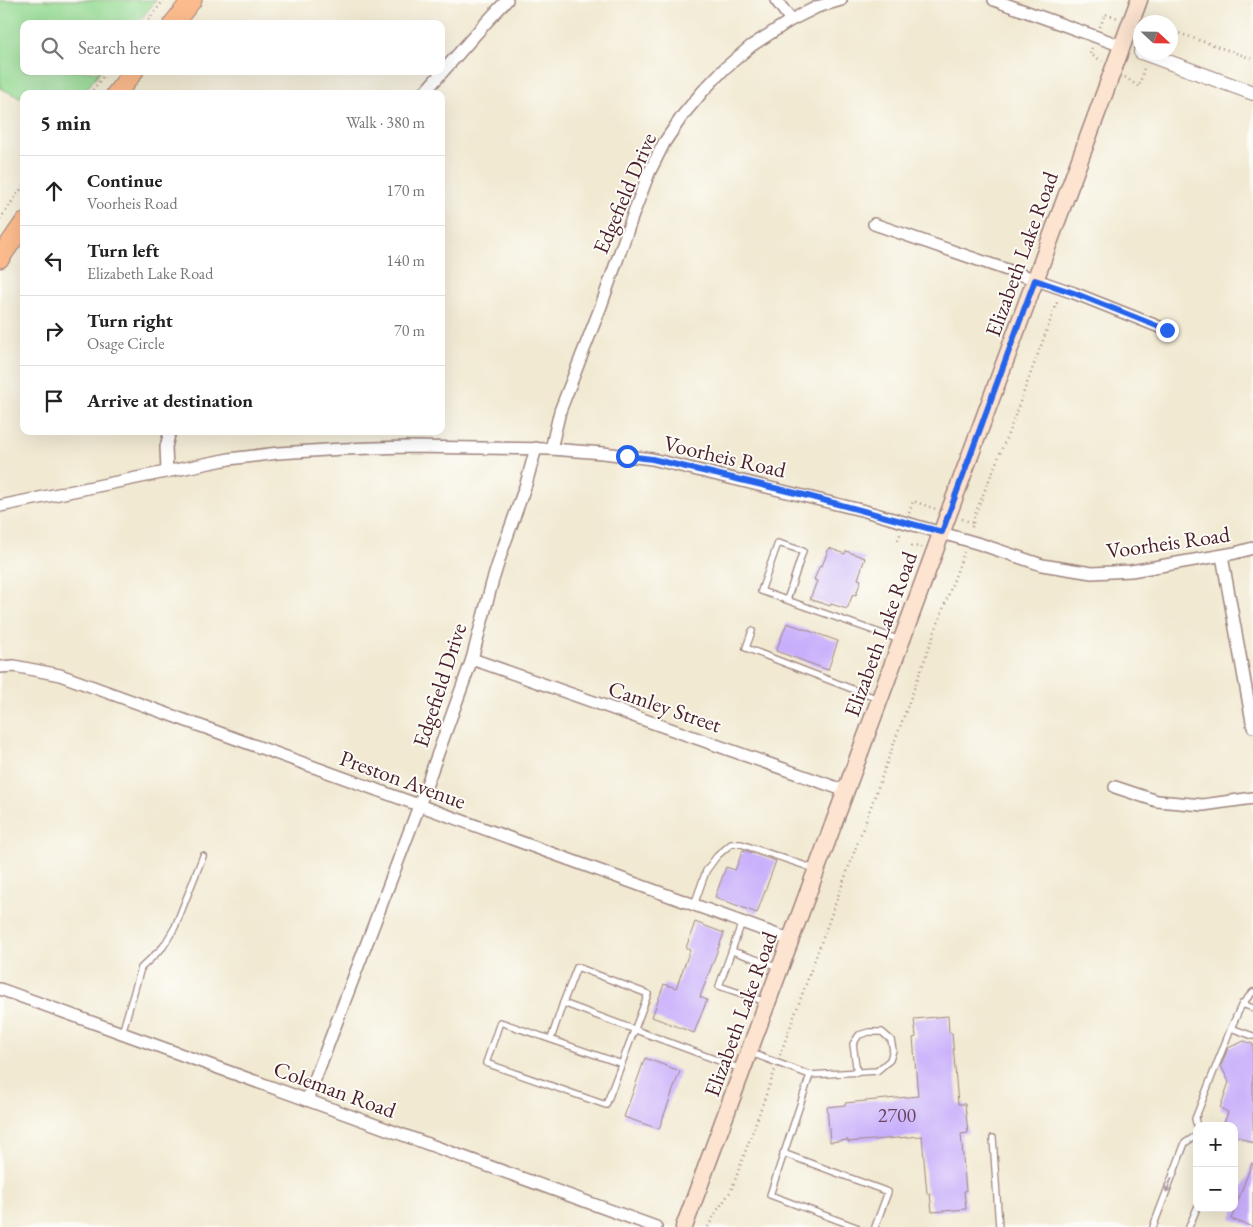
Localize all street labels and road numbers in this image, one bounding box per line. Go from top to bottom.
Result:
street label: Edgefield Drive [586,128,663,258]
street label: Elizabeth Lake Road [978,167,1065,341]
street label: Voorheis Road [661,428,790,485]
street label: Voorheis Road [1104,519,1233,566]
street label: Elizabeth Lake Road [837,547,924,721]
street label: Edgefield Drive [406,619,473,751]
street label: Camley Street [604,674,725,739]
street label: Preston Avenue [336,743,470,816]
street label: Elizabeth Lake Road [697,927,784,1101]
street label: Coleman Road [270,1054,401,1125]

